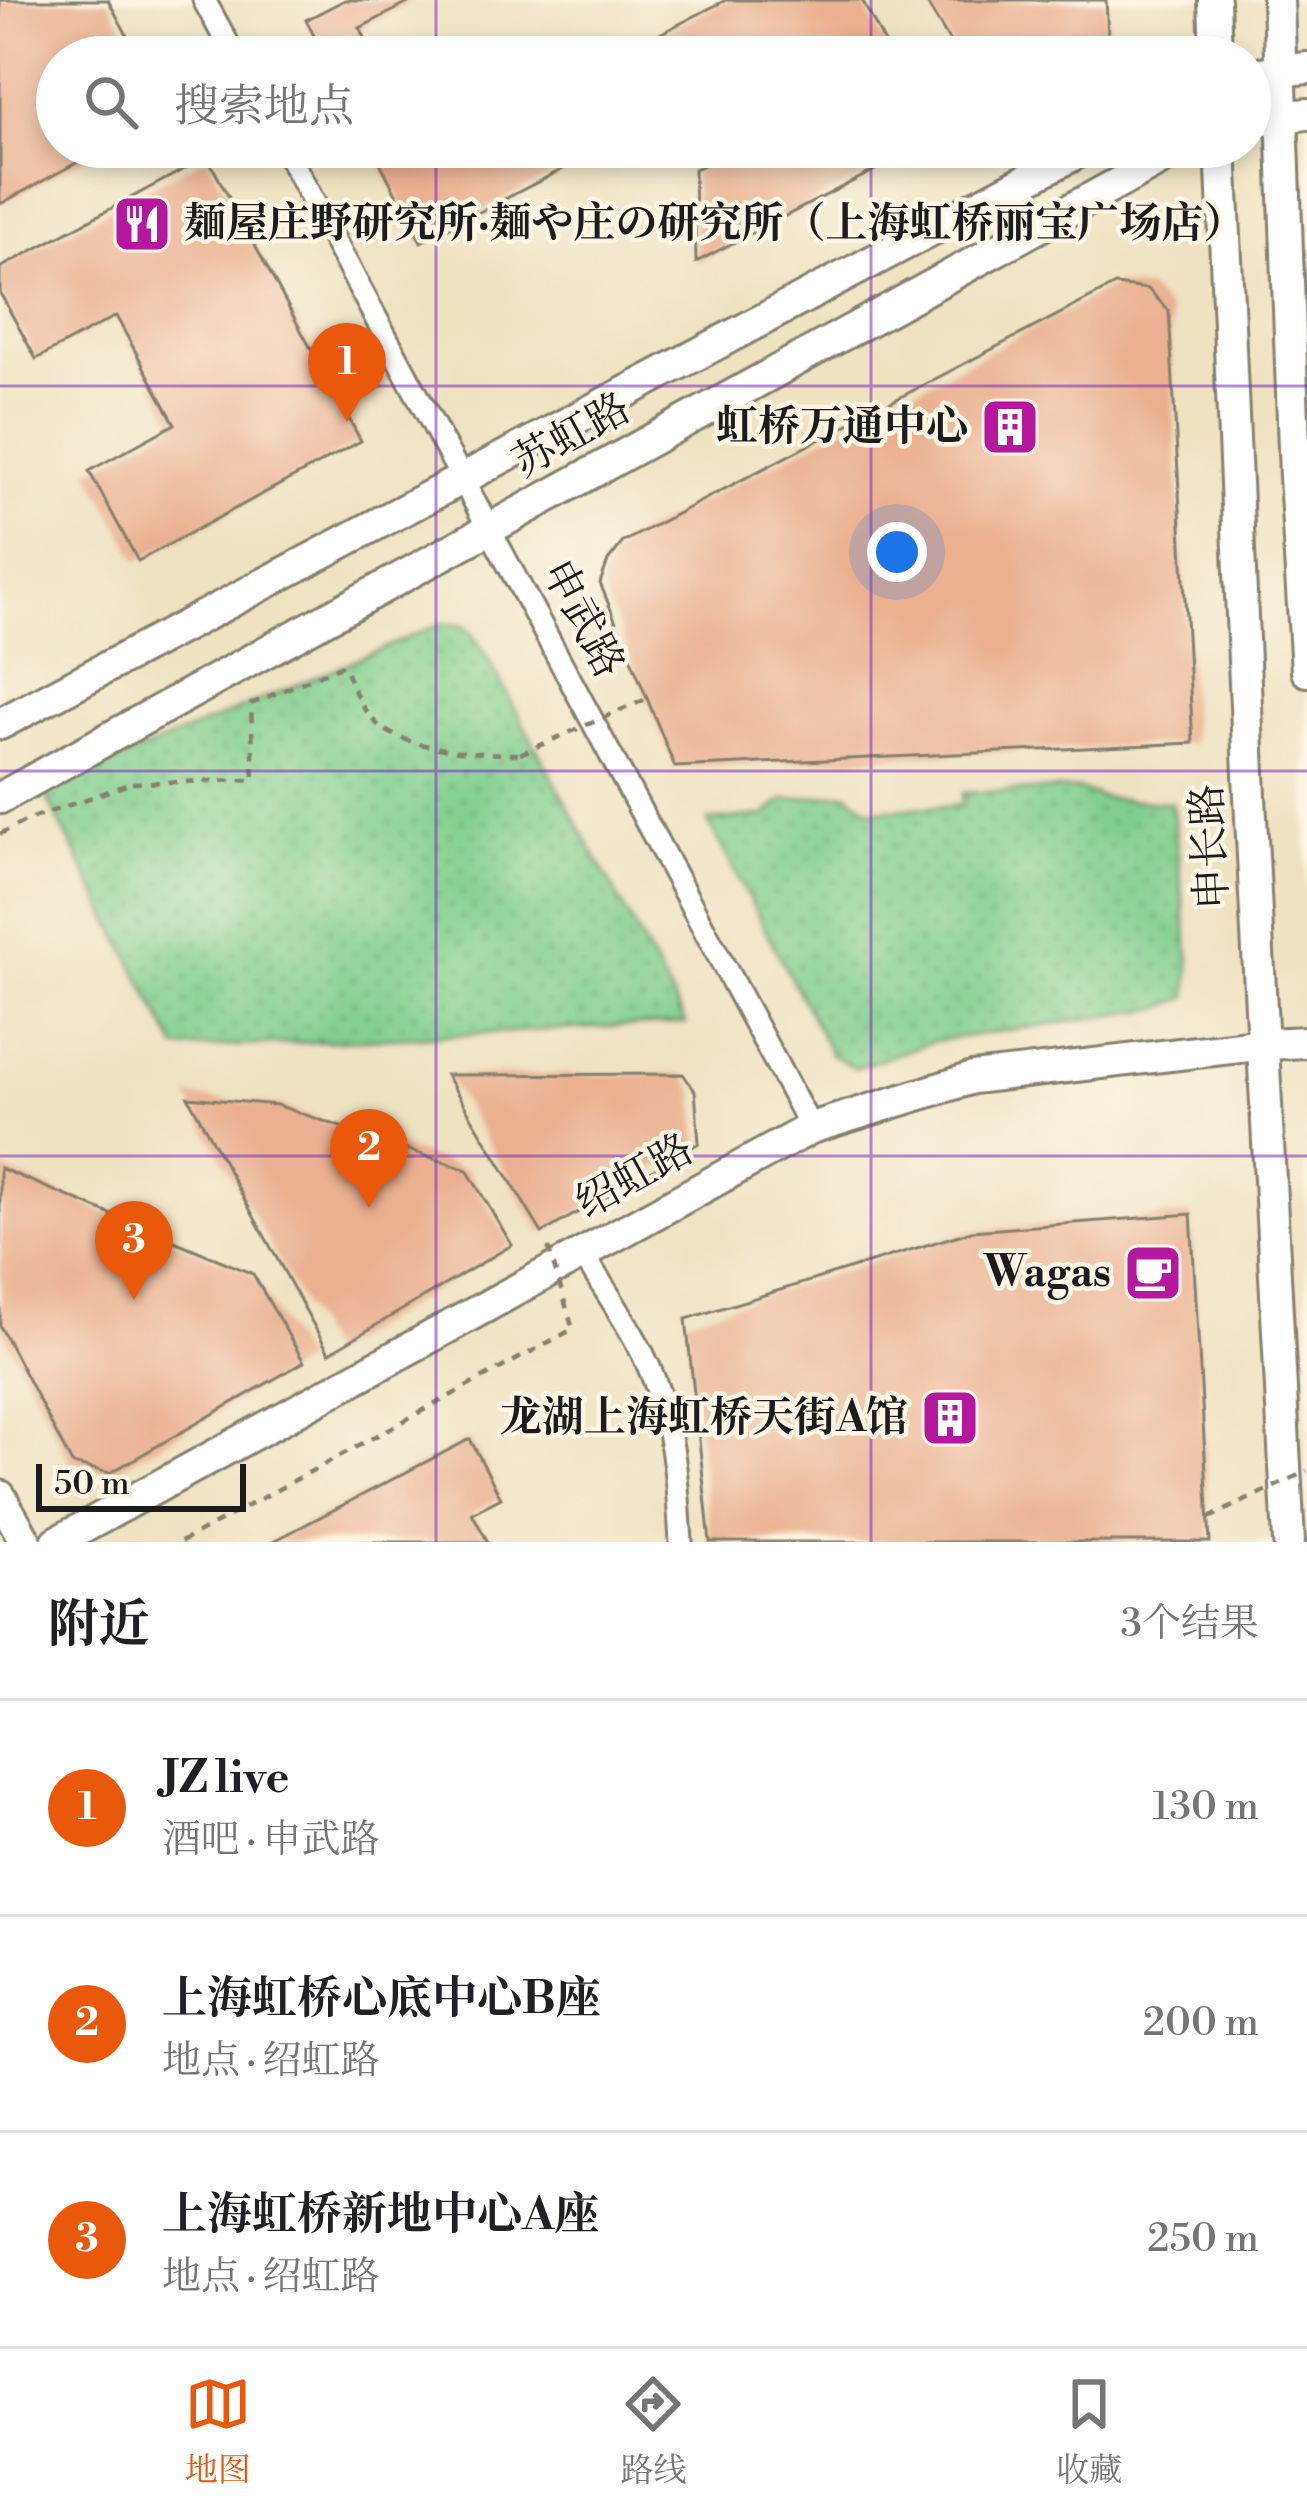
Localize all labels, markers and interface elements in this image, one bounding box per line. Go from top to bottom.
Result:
search box [36,36,1271,168]
icon: search [78,69,144,135]
text: 搜索地点 [174,79,354,136]
restaurant icon: 麺屋庄野研究所·麺や庄の研究所（上海虹桥丽宝广场店） [111,193,173,255]
place label: 麺屋庄野研究所·麺や庄の研究所（上海虹桥丽宝广场店） [184,198,1246,251]
pin: 1 [308,323,386,422]
street label: 苏虹路 [504,382,640,490]
building icon: 虹桥万通中心 [979,396,1041,458]
place label: 虹桥万通中心 [716,401,968,454]
your location [867,522,927,582]
street label: 申武路 [529,551,635,687]
street label: 申长路 [1181,783,1241,911]
pin: 2 [330,1109,408,1208]
street label: 绍虹路 [567,1123,703,1231]
pin: 3 [95,1201,173,1300]
cafe icon: Wagas [1122,1242,1184,1304]
place label: Wagas [983,1247,1111,1300]
building icon: 龙湖上海虹桥天街A馆 [919,1387,981,1449]
place label: 龙湖上海虹桥天街A馆 [500,1392,908,1445]
scale bar [36,1458,246,1511]
text: 50 m [54,1464,130,1505]
text: 附近 [48,1594,150,1658]
text: 3个结果 [1120,1600,1259,1649]
text: JZ live [162,1750,289,1807]
text: 1 [78,1783,96,1832]
text: 130 m [1153,1783,1259,1832]
text: 酒吧 · 申武路 [162,1816,380,1865]
text: 上海虹桥心底中心B座 [162,1971,601,2028]
text: 2 [75,1999,99,2048]
text: 200 m [1143,1999,1259,2048]
text: 地点 · 绍虹路 [162,2037,380,2086]
text: 上海虹桥新地中心A座 [162,2187,599,2244]
text: 3 [75,2215,99,2264]
text: 250 m [1147,2215,1259,2264]
text: 地点 · 绍虹路 [162,2253,380,2302]
tab: 地图 [185,2371,251,2492]
tab: 路线 [620,2371,686,2492]
tab: 收藏 [1056,2371,1122,2492]

